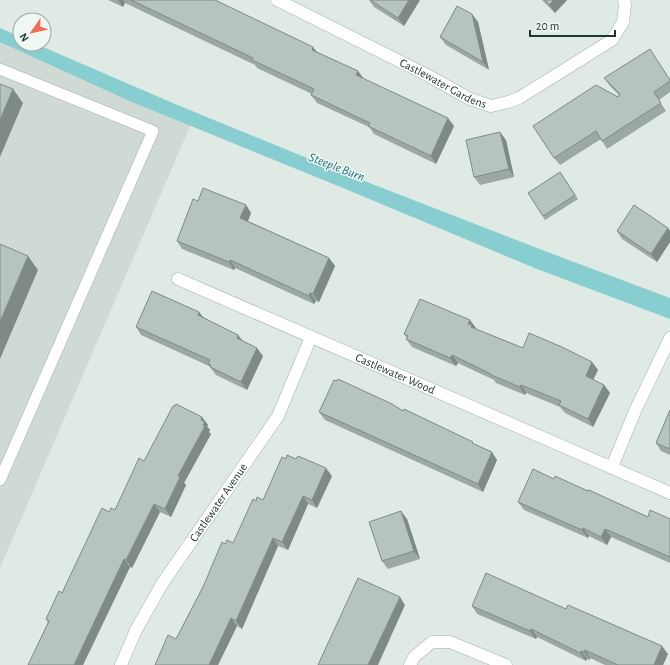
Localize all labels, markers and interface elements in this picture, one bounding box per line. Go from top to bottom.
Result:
north arrow [12,12,52,52]
scale bar [530,12,615,38]
text: 20 m [536,20,559,32]
text: N [17,31,31,44]
street label: Castlewater Gardens [398,56,488,110]
water label: Steeple Burn [307,151,366,184]
street label: Castlewater Wood [354,351,437,396]
street label: Castlewater Avenue [187,461,249,544]

